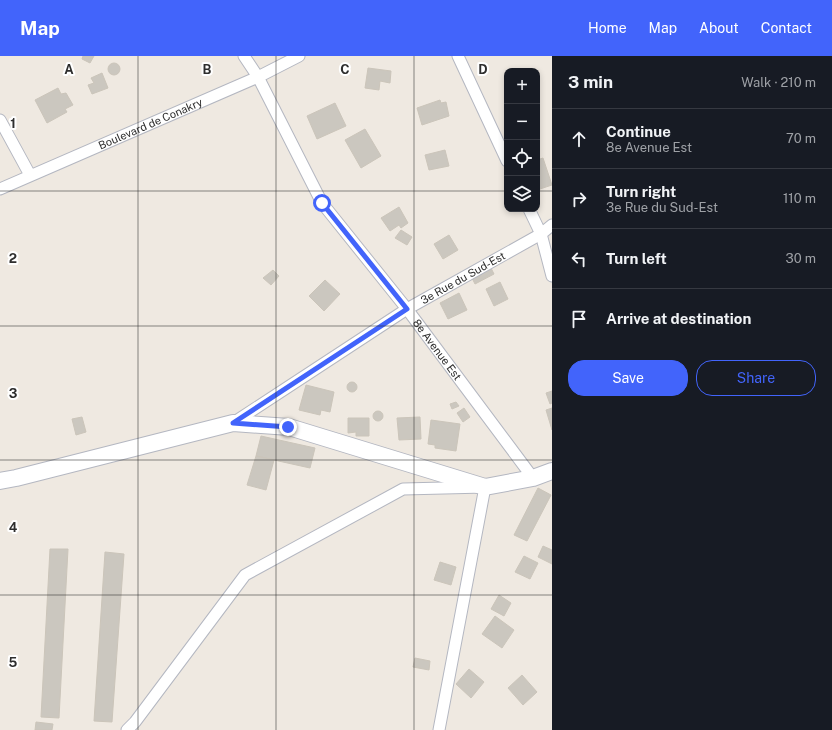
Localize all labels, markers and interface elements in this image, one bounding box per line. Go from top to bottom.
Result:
text: Map [20,17,60,39]
text: Home [588,20,627,36]
text: Map [649,20,677,36]
text: About [699,20,739,36]
text: Contact [761,20,812,36]
text: A [64,62,74,77]
text: B [203,62,212,77]
text: C [340,62,350,77]
text: D [478,62,488,77]
map controls [504,68,540,212]
button: + [504,68,540,104]
text: 3 min [568,72,613,92]
text: Walk · 210 m [741,75,816,90]
street label: Boulevard de Conakry [97,96,204,152]
button: − [504,104,540,140]
text: 1 [10,116,16,131]
text: Continue [606,123,671,140]
icon: ahead [568,128,590,150]
text: 70 m [786,131,816,146]
button: locate [504,140,540,176]
text: 8e Avenue Est [606,140,692,155]
button: layers [504,176,540,212]
text: Turn right [606,183,676,200]
icon: right [568,188,590,210]
text: 110 m [783,191,816,206]
route start [313,194,331,212]
text: 3e Rue du Sud-Est [606,200,718,215]
icon: left [568,248,590,270]
street label: 3e Rue du Sud-Est [419,249,507,306]
text: Turn left [606,250,667,267]
text: 2 [9,251,17,266]
text: 30 m [786,251,816,266]
icon: arrive [568,308,590,330]
text: Arrive at destination [606,310,751,327]
street label: 8e Avenue Est [411,317,464,382]
button: Save [568,360,688,396]
button: Share [696,360,816,396]
text: 3 [9,386,18,401]
route end [279,418,297,436]
text: 4 [9,520,18,535]
text: 5 [9,655,18,670]

